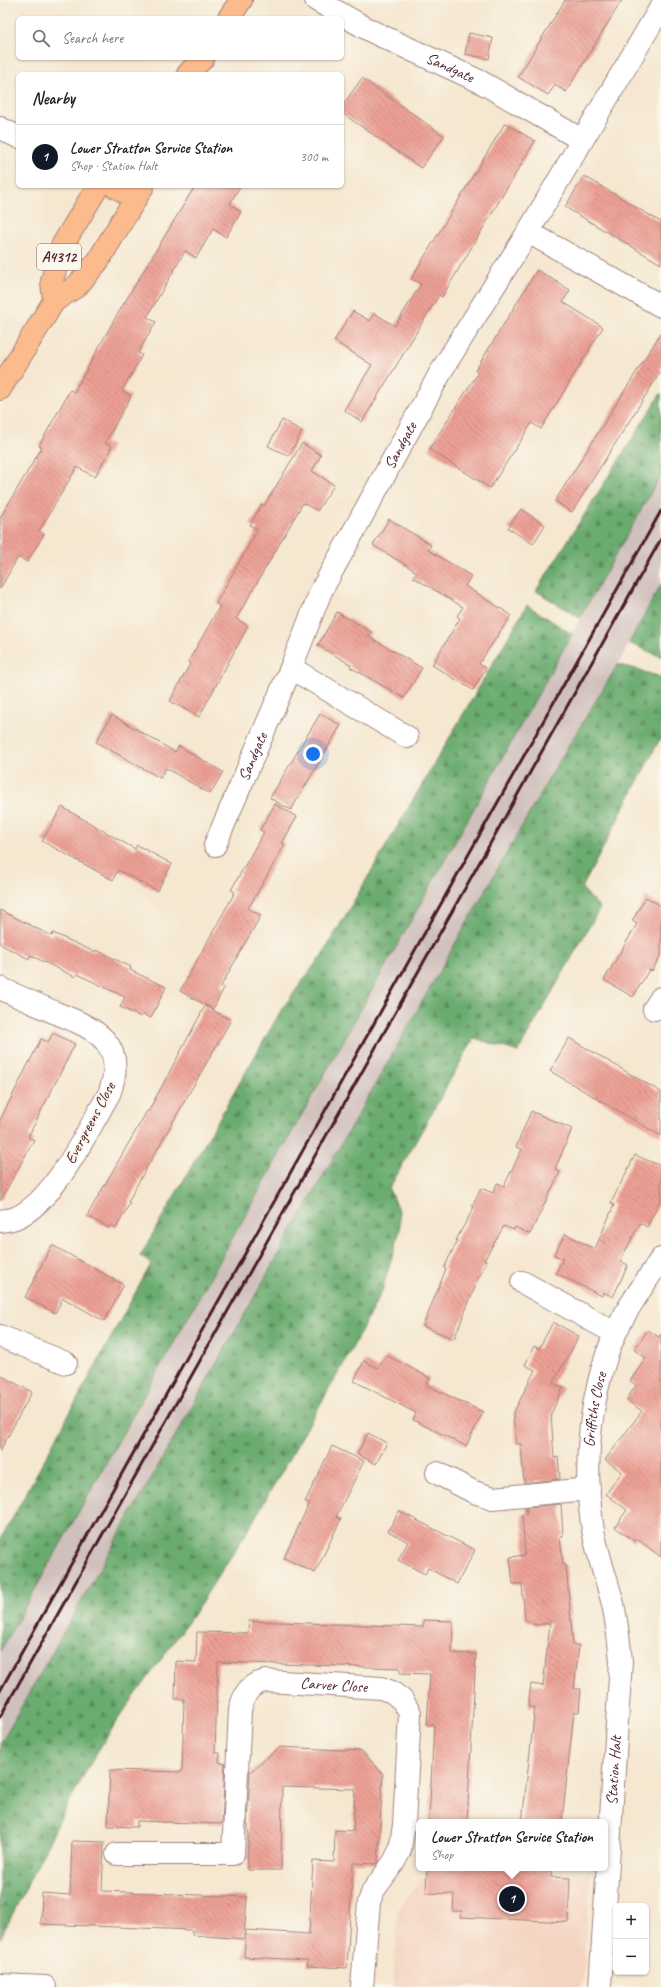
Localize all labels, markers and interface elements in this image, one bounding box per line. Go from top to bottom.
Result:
search box [16,16,344,60]
icon: search [30,27,52,49]
text: Search here [62,29,123,48]
street label: Sandgate [423,48,479,88]
text: Nearby [32,88,75,109]
text: Lower Stratton Service Station [70,139,232,158]
text: 1 [42,149,48,165]
text: 300 m [300,149,328,165]
text: Shop · Station Halt [70,158,157,174]
road number: A4312 [37,244,81,270]
street label: Sandgate [380,417,422,473]
street label: Sandgate [234,728,273,784]
your location [303,744,323,764]
street label: Evergreens Close [60,1077,121,1167]
street label: Griffiths Close [579,1368,612,1448]
street label: Carver Close [300,1673,370,1697]
street label: Station Halt [602,1733,626,1806]
popup [416,1819,608,1871]
text: Lower Stratton Service Station [431,1828,593,1847]
text: Shop [431,1847,453,1863]
pin: 1 [499,1884,525,1914]
map controls [613,1903,649,1975]
button: + [613,1903,649,1939]
button: − [613,1939,649,1975]

